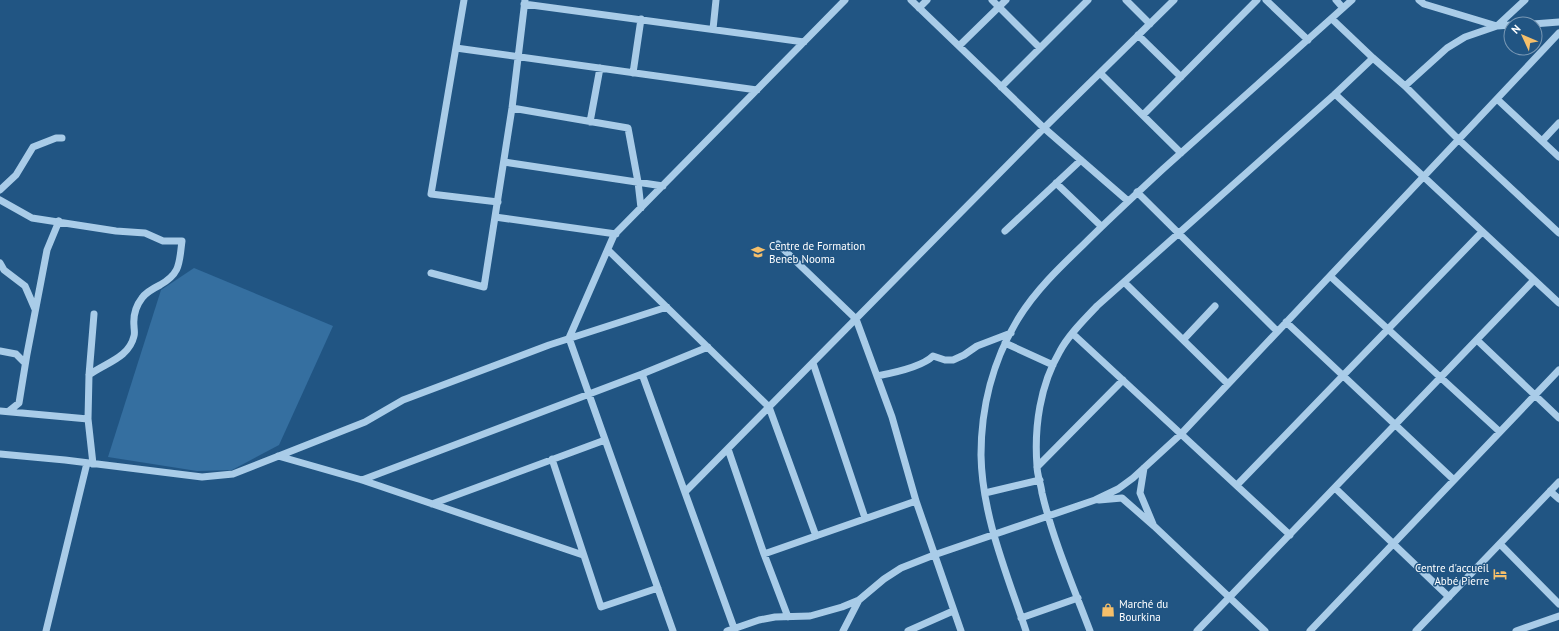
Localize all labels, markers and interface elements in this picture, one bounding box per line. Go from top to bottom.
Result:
north arrow [1503,16,1543,56]
text: N [1508,22,1523,37]
place label: Centre de Formation Beneb Nooma [769,239,865,266]
school or university icon: Centre de Formation Beneb Nooma [750,244,766,260]
place label: Centre d'accueil Abbé Pierre [1415,561,1490,588]
hotel icon: Centre d'accueil Abbé Pierre [1492,566,1508,582]
place label: Marché du Bourkina [1119,597,1168,624]
shop icon: Marché du Bourkina [1100,602,1116,618]

